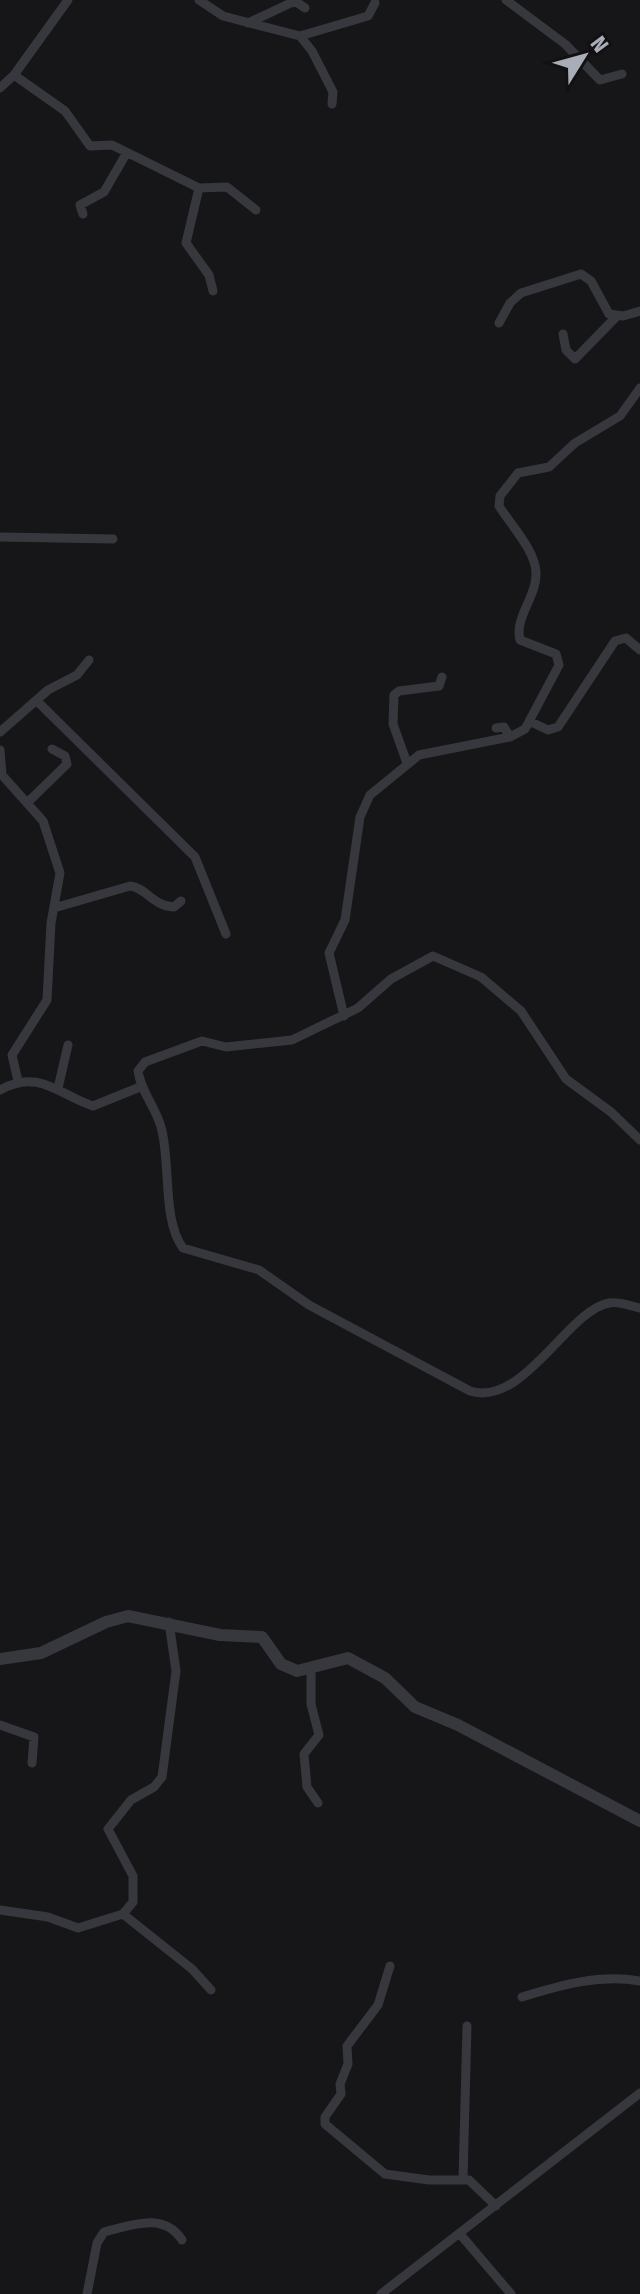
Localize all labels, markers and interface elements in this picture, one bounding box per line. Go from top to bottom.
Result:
north arrow [544,16,624,96]
text: N [585,31,614,58]

